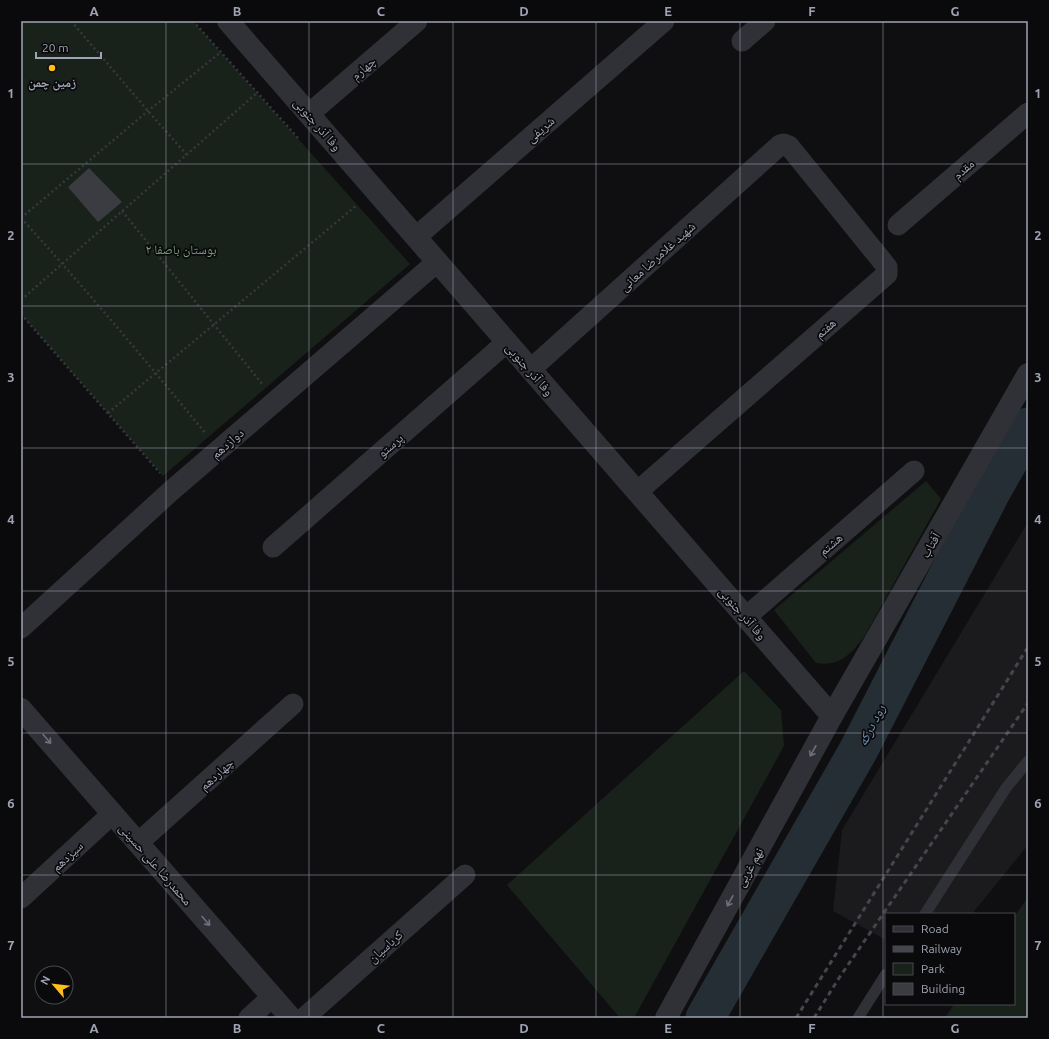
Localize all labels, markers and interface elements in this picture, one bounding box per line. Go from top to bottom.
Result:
text: A [89,4,99,18]
text: B [233,4,242,18]
text: C [377,4,386,18]
text: D [519,4,529,18]
text: E [664,4,672,18]
text: F [808,4,816,18]
text: G [951,4,960,18]
scale bar [36,34,101,60]
text: 20 m [42,41,69,54]
street label: چهارم [348,54,379,84]
marker: زمین چمن [47,63,57,73]
place label: زمین چمن [28,75,76,91]
text: 1 [7,86,15,100]
text: 1 [1034,86,1042,100]
street label: وفا آذر جنوبی [290,95,345,154]
street label: شریفی [523,113,558,146]
street label: مقدم [950,156,978,183]
street label: شهید غلامرضا معانی [616,218,699,295]
text: 2 [7,228,15,242]
text: 2 [1034,228,1042,242]
park label: بوستان باصفا ۲ [146,242,217,258]
street label: هفتم [812,315,840,342]
street label: وفا آذر جنوبی [502,340,557,399]
text: 3 [7,370,15,384]
text: 3 [1034,370,1042,384]
street label: دوازدهم [208,425,247,462]
street label: پرستو [374,430,407,461]
text: 4 [7,512,15,526]
text: 4 [1034,512,1042,526]
street label: آفتاب [917,529,944,561]
street label: هشتم [815,530,846,560]
street label: وفا آذر جنوبی [715,584,770,643]
text: 5 [7,654,15,668]
text: 5 [1034,654,1042,668]
water label: رود درکه [854,701,888,748]
one-way arrow [42,734,51,744]
one-way arrow [809,744,817,756]
street label: چهاردهم [196,755,237,794]
text: 6 [7,796,15,810]
text: 6 [1034,796,1042,810]
street label: محمدرضا علی حسینی [115,820,195,909]
street label: سیزدهم [49,838,87,875]
street label: نهم غربی [733,845,767,890]
one-way arrow [726,895,734,907]
legend [885,913,1015,1005]
one-way arrow [201,916,211,926]
text: Road [921,922,949,935]
street label: کرباسیان [365,926,407,967]
text: 7 [7,938,15,952]
text: 7 [1034,938,1042,952]
text: Railway [921,942,962,955]
text: Park [921,962,945,975]
north arrow [34,965,74,1005]
text: N [38,974,52,987]
text: Building [921,982,965,995]
text: A [89,1021,99,1035]
text: B [233,1021,242,1035]
text: C [377,1021,386,1035]
text: D [519,1021,529,1035]
text: E [664,1021,672,1035]
text: F [808,1021,816,1035]
text: G [951,1021,960,1035]

